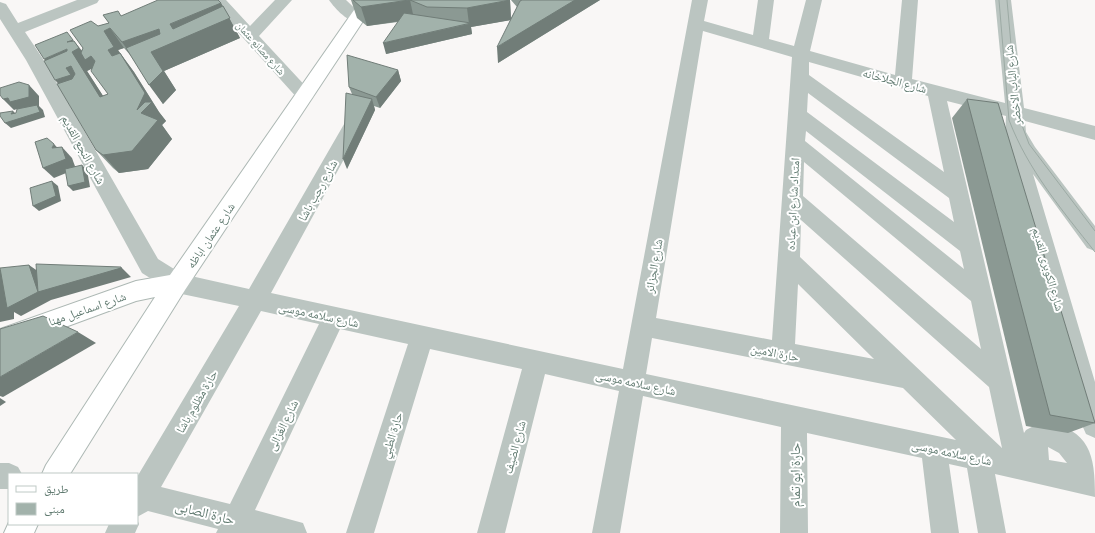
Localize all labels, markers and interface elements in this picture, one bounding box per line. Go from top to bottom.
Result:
street label: شارع مصانع عثمان [233,19,288,78]
street label: شارع الباب الاخضر [1001,44,1025,127]
street label: شارع الجلاخانه [861,65,929,97]
street label: شارع النجع القديم [57,112,109,187]
street label: شارع رجب باشا [295,157,341,224]
street label: امتداد شارع ابن عباده [783,157,803,251]
street label: شارع عثمان اباظه [183,199,239,272]
street label: شارع الكوبرى القديم [1028,226,1068,313]
street label: شارع الجزائر [641,238,667,295]
street label: شارع اسماعيل مهنا [46,288,128,330]
street label: شارع سلامه موسى [277,299,360,331]
street label: حارة الامين [749,340,801,365]
street label: حارة مظلوم باشا [172,367,222,436]
street label: شارع سلامه موسى [594,367,677,399]
street label: شارع الغزالى [264,397,302,453]
street label: حارة الطبي [377,410,409,461]
street label: شارع الضيف [500,419,530,476]
street label: شارع سلامه موسى [910,437,993,469]
street label: حارة ابو تمام [786,443,805,507]
legend [8,473,138,525]
text: طريق [44,481,69,496]
street label: حارة الصابى [173,496,237,529]
text: مبنى [44,501,65,516]

